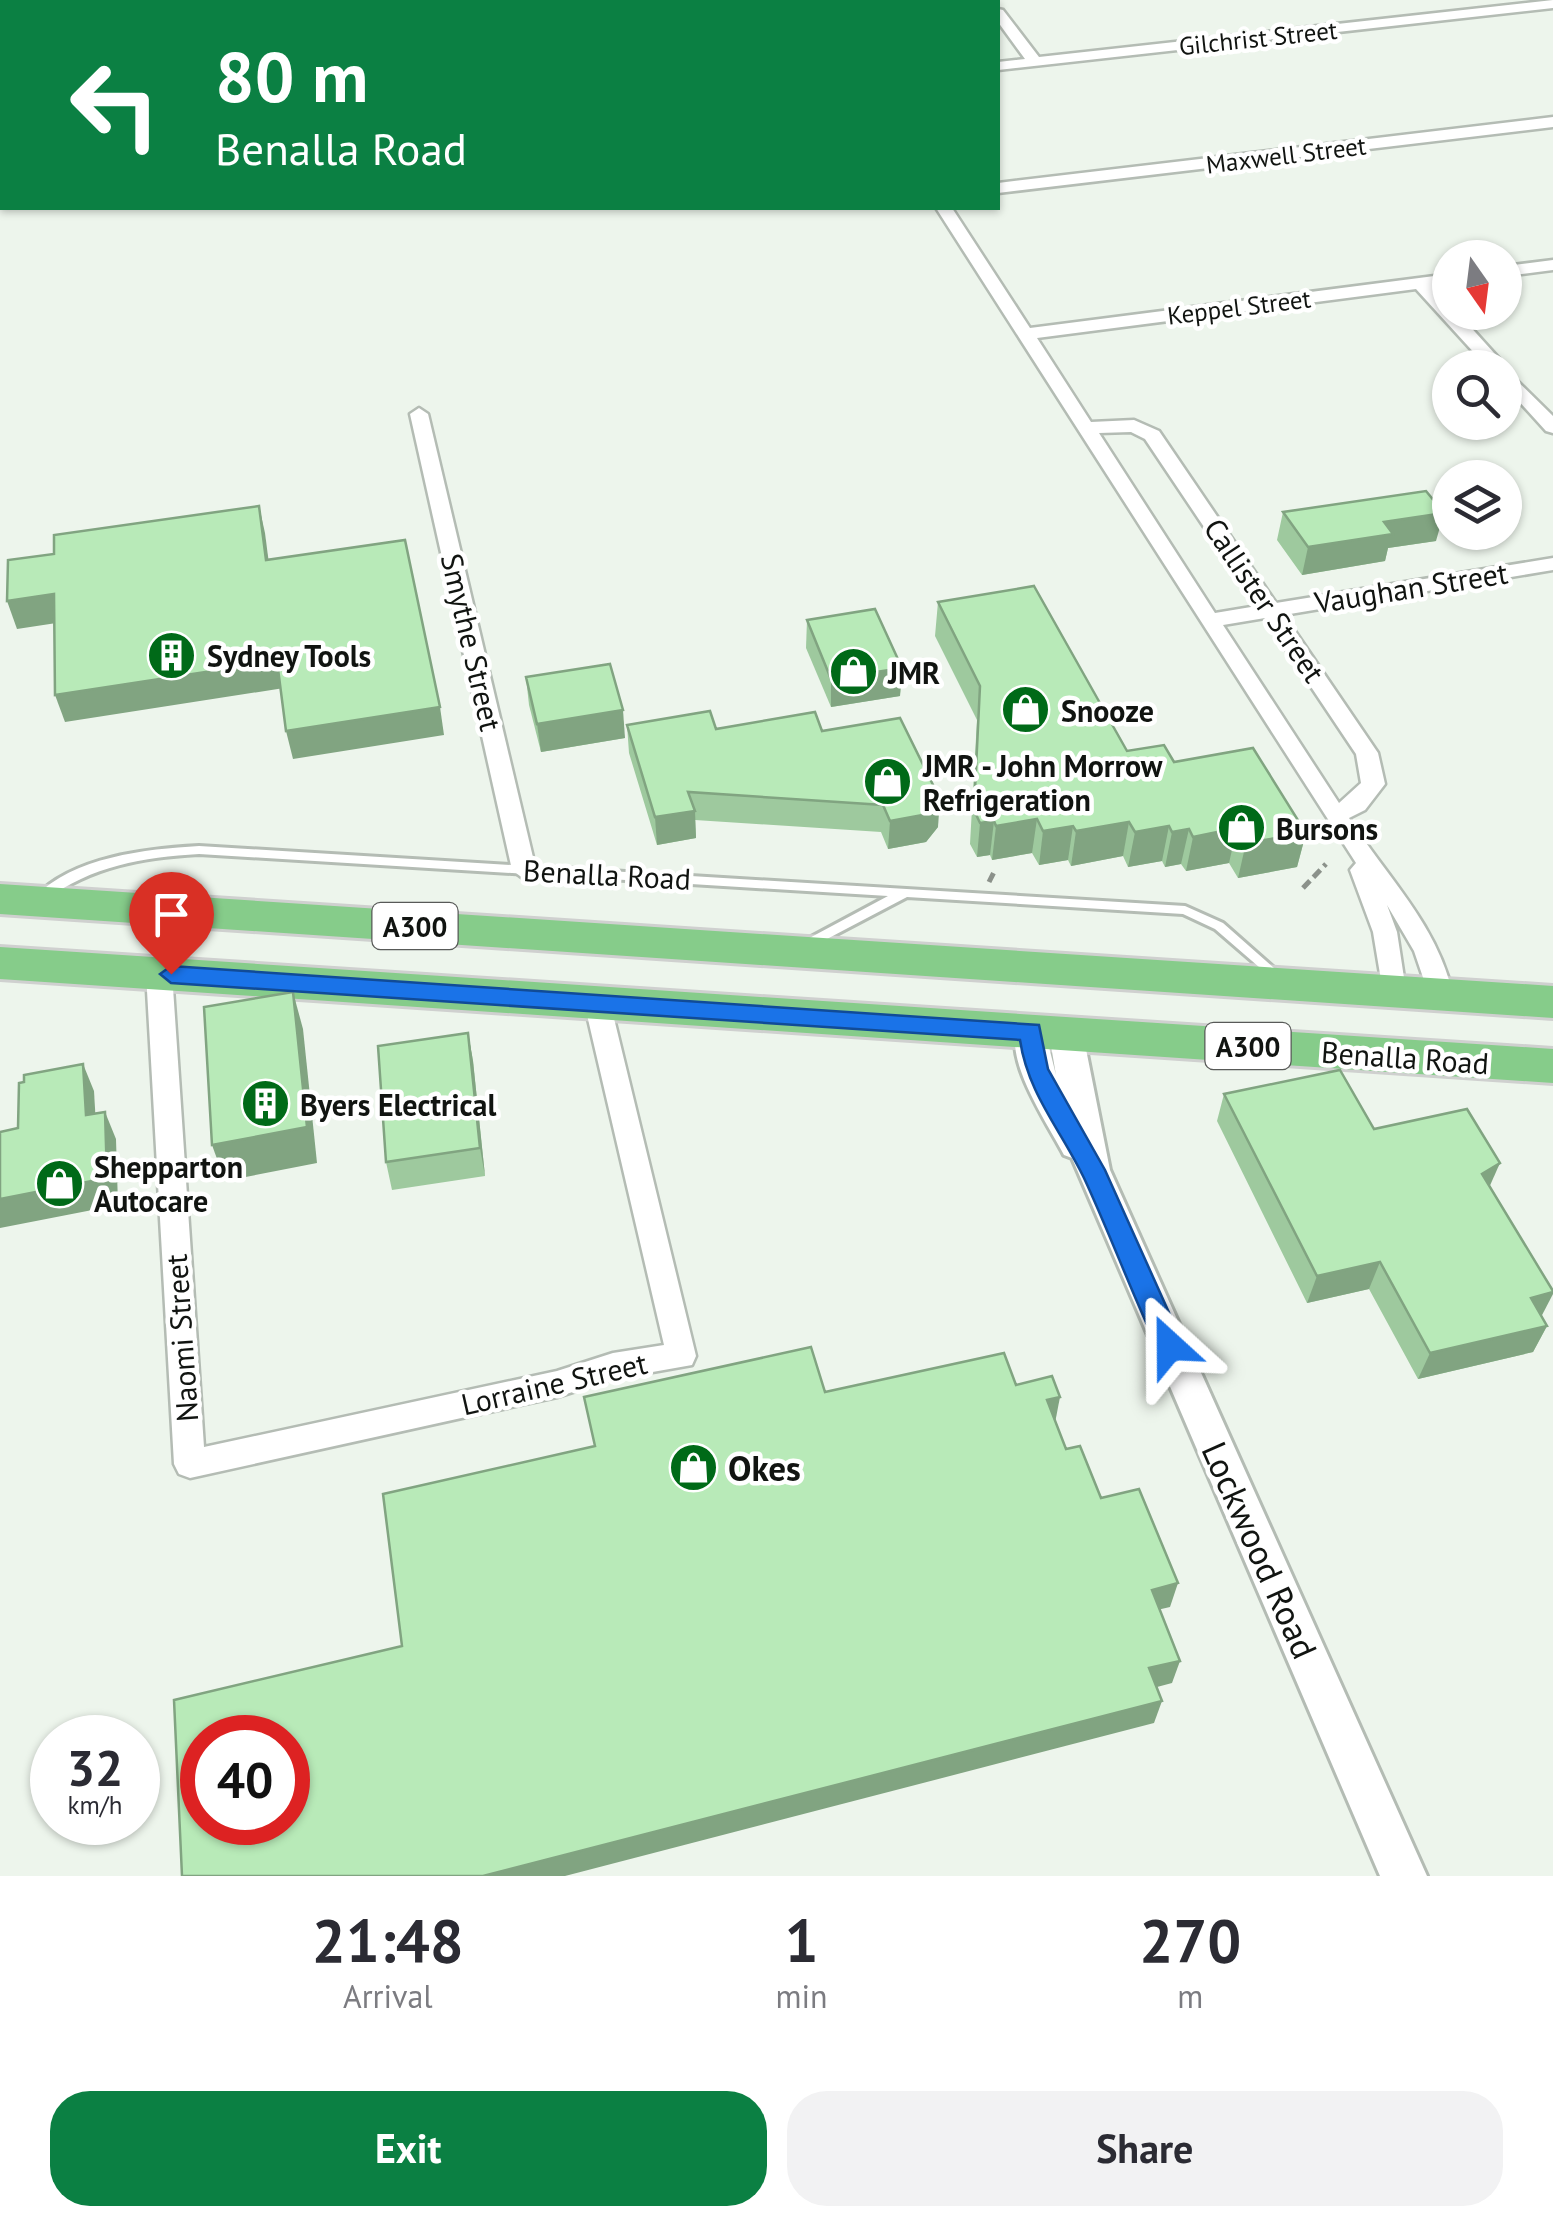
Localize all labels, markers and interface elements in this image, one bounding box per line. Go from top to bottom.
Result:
street label: Gilchrist Street [1177,14,1339,62]
text: 80 m [215,31,368,121]
icon: left [50,40,180,170]
text: Benalla Road [215,119,467,177]
street label: Maxwell Street [1204,129,1368,181]
north arrow [1432,240,1522,330]
map controls [1432,240,1522,550]
street label: Keppel Street [1165,282,1313,332]
button: search [1432,350,1522,440]
button: layers [1432,460,1522,550]
street label: Callister Street [1196,510,1334,690]
street label: Smythe Street [433,550,511,734]
street label: Vaughan Street [1311,552,1510,622]
building icon: Sydney Tools [146,629,198,681]
place label: Sydney Tools [207,636,371,675]
shop icon: JMR [827,646,879,698]
place label: JMR [887,653,940,692]
shop icon: Snooze [1000,684,1052,736]
place label: Snooze [1061,691,1154,730]
place label: JMR - John Morrow Refrigeration [922,746,1163,819]
shop icon: JMR - John Morrow Refrigeration [862,756,914,808]
shop icon: Bursons [1215,802,1267,854]
place label: Bursons [1276,809,1378,848]
street label: Benalla Road [522,850,692,898]
pin [129,872,214,975]
icon: arrive [144,887,199,942]
road number: A300 [372,903,458,949]
road number: A300 [1206,1023,1290,1069]
street label: Benalla Road [1320,1032,1490,1082]
building icon: Byers Electrical [239,1078,291,1130]
place label: Byers Electrical [300,1085,496,1124]
place label: Shepparton Autocare [94,1147,243,1220]
shop icon: Shepparton Autocare [33,1157,85,1209]
street label: Naomi Street [156,1253,206,1423]
position arrow [1118,1294,1222,1398]
street label: Lorraine Street [457,1343,651,1423]
street label: Lockwood Road [1192,1434,1328,1666]
shop icon: Okes [667,1442,719,1494]
place label: Okes [728,1445,801,1491]
speed limit sign: 40 [180,1715,310,1845]
text: 32 [67,1735,123,1800]
text: km/h [68,1789,122,1821]
text: 21:48 [312,1901,464,1979]
text: 1 [785,1901,819,1979]
text: 270 [1139,1901,1241,1979]
text: Arrival [343,1975,433,2017]
text: min [776,1975,828,2017]
text: m [1177,1975,1203,2017]
button: Exit [50,2091,767,2206]
button: Share [787,2091,1503,2206]

